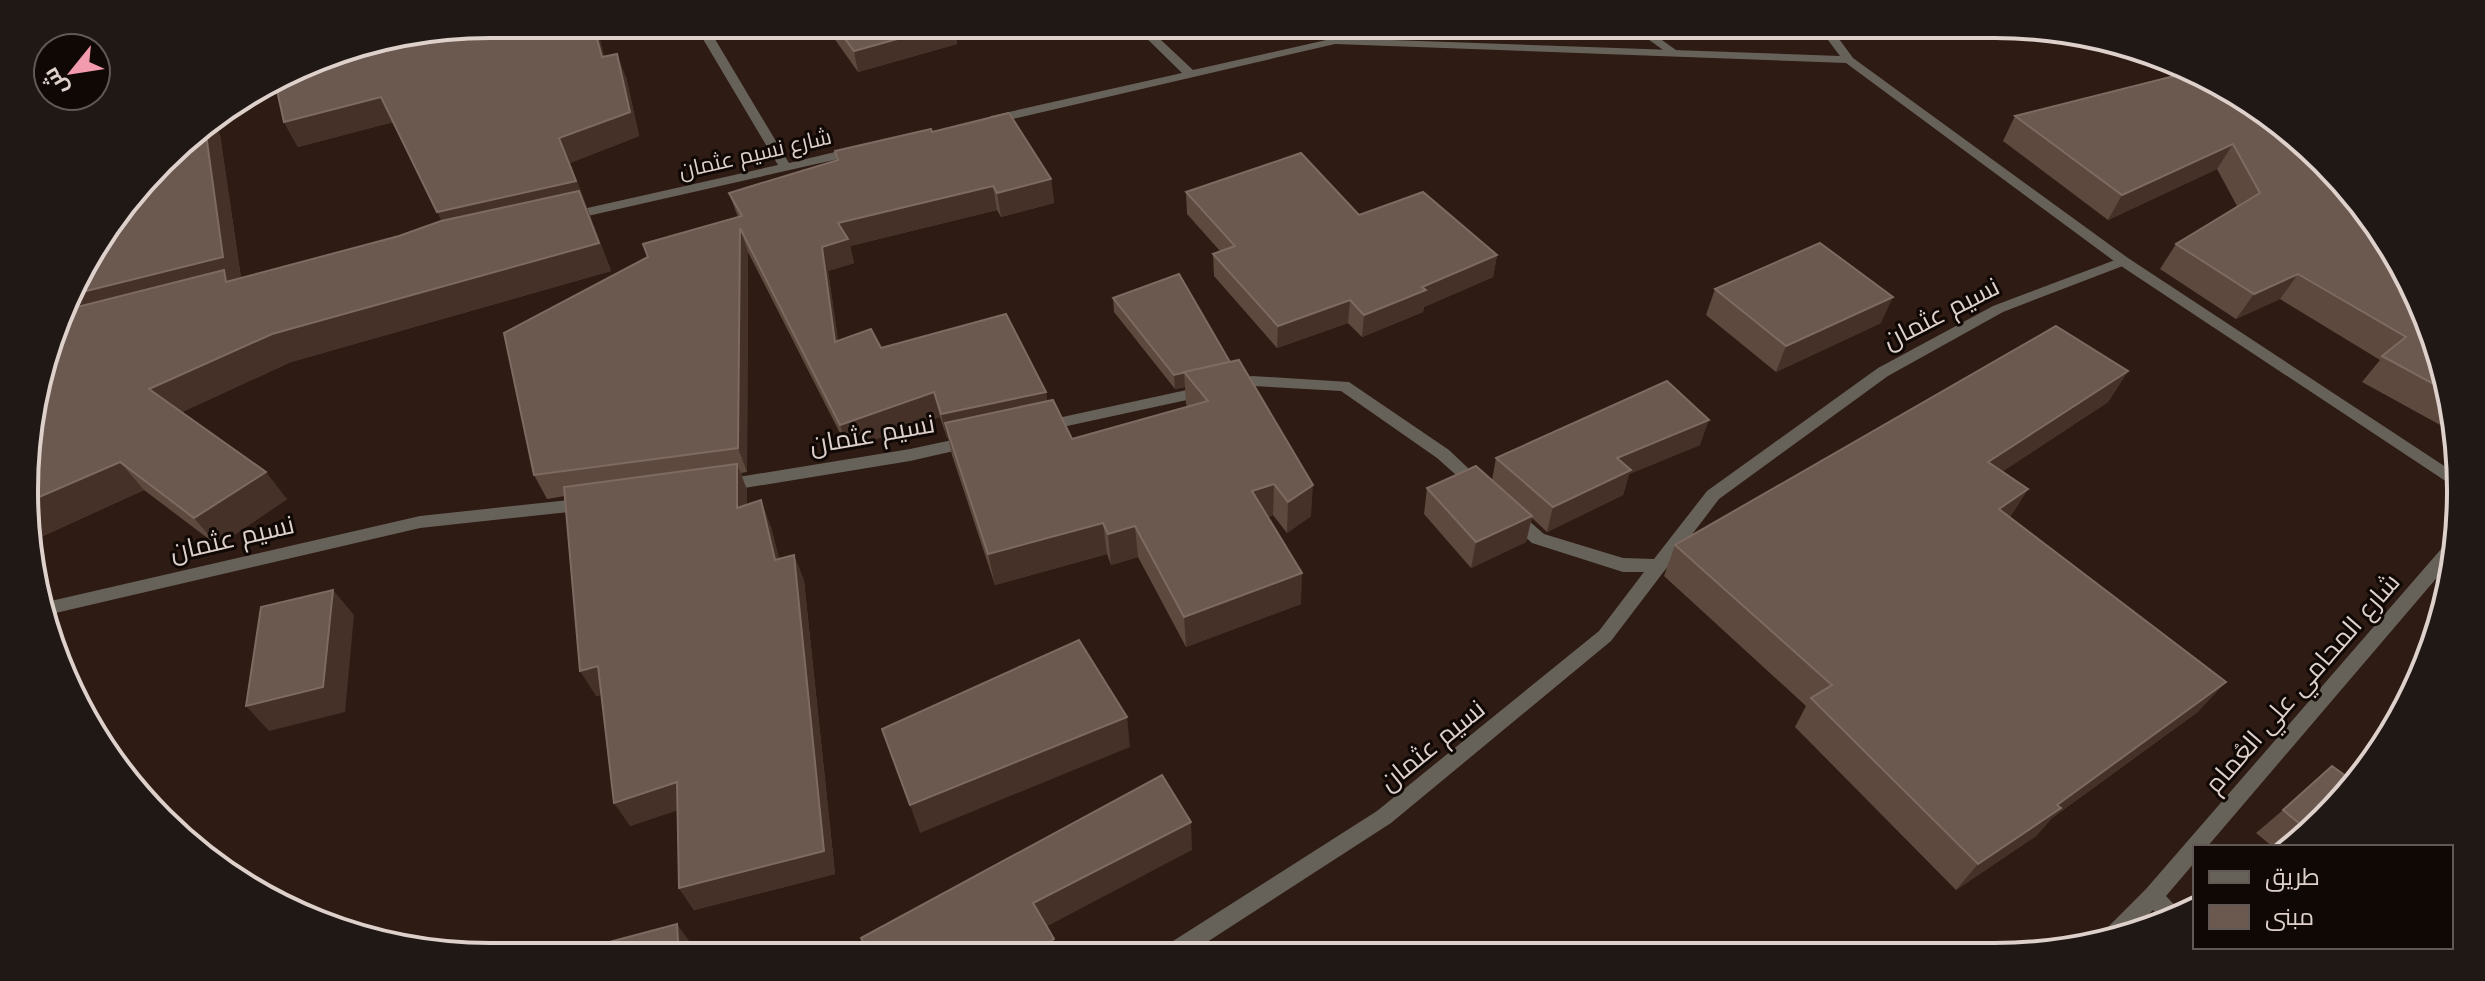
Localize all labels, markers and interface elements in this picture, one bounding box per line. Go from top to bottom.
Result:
north arrow [32,32,112,112]
text: ش [35,63,74,101]
street label: شارع نسيم عثمان [676,122,835,186]
street label: نسيم عثمان [1877,269,2006,358]
street label: نسيم عثمان [807,406,938,463]
street label: نسيم عثمان [166,507,298,570]
street label: شارع المحامي علي العُمام [2197,566,2410,803]
street label: نسيم عثمان [1372,692,1493,799]
legend [2193,845,2453,949]
text: طريق [2265,861,2320,892]
text: مبنى [2265,901,2314,931]

